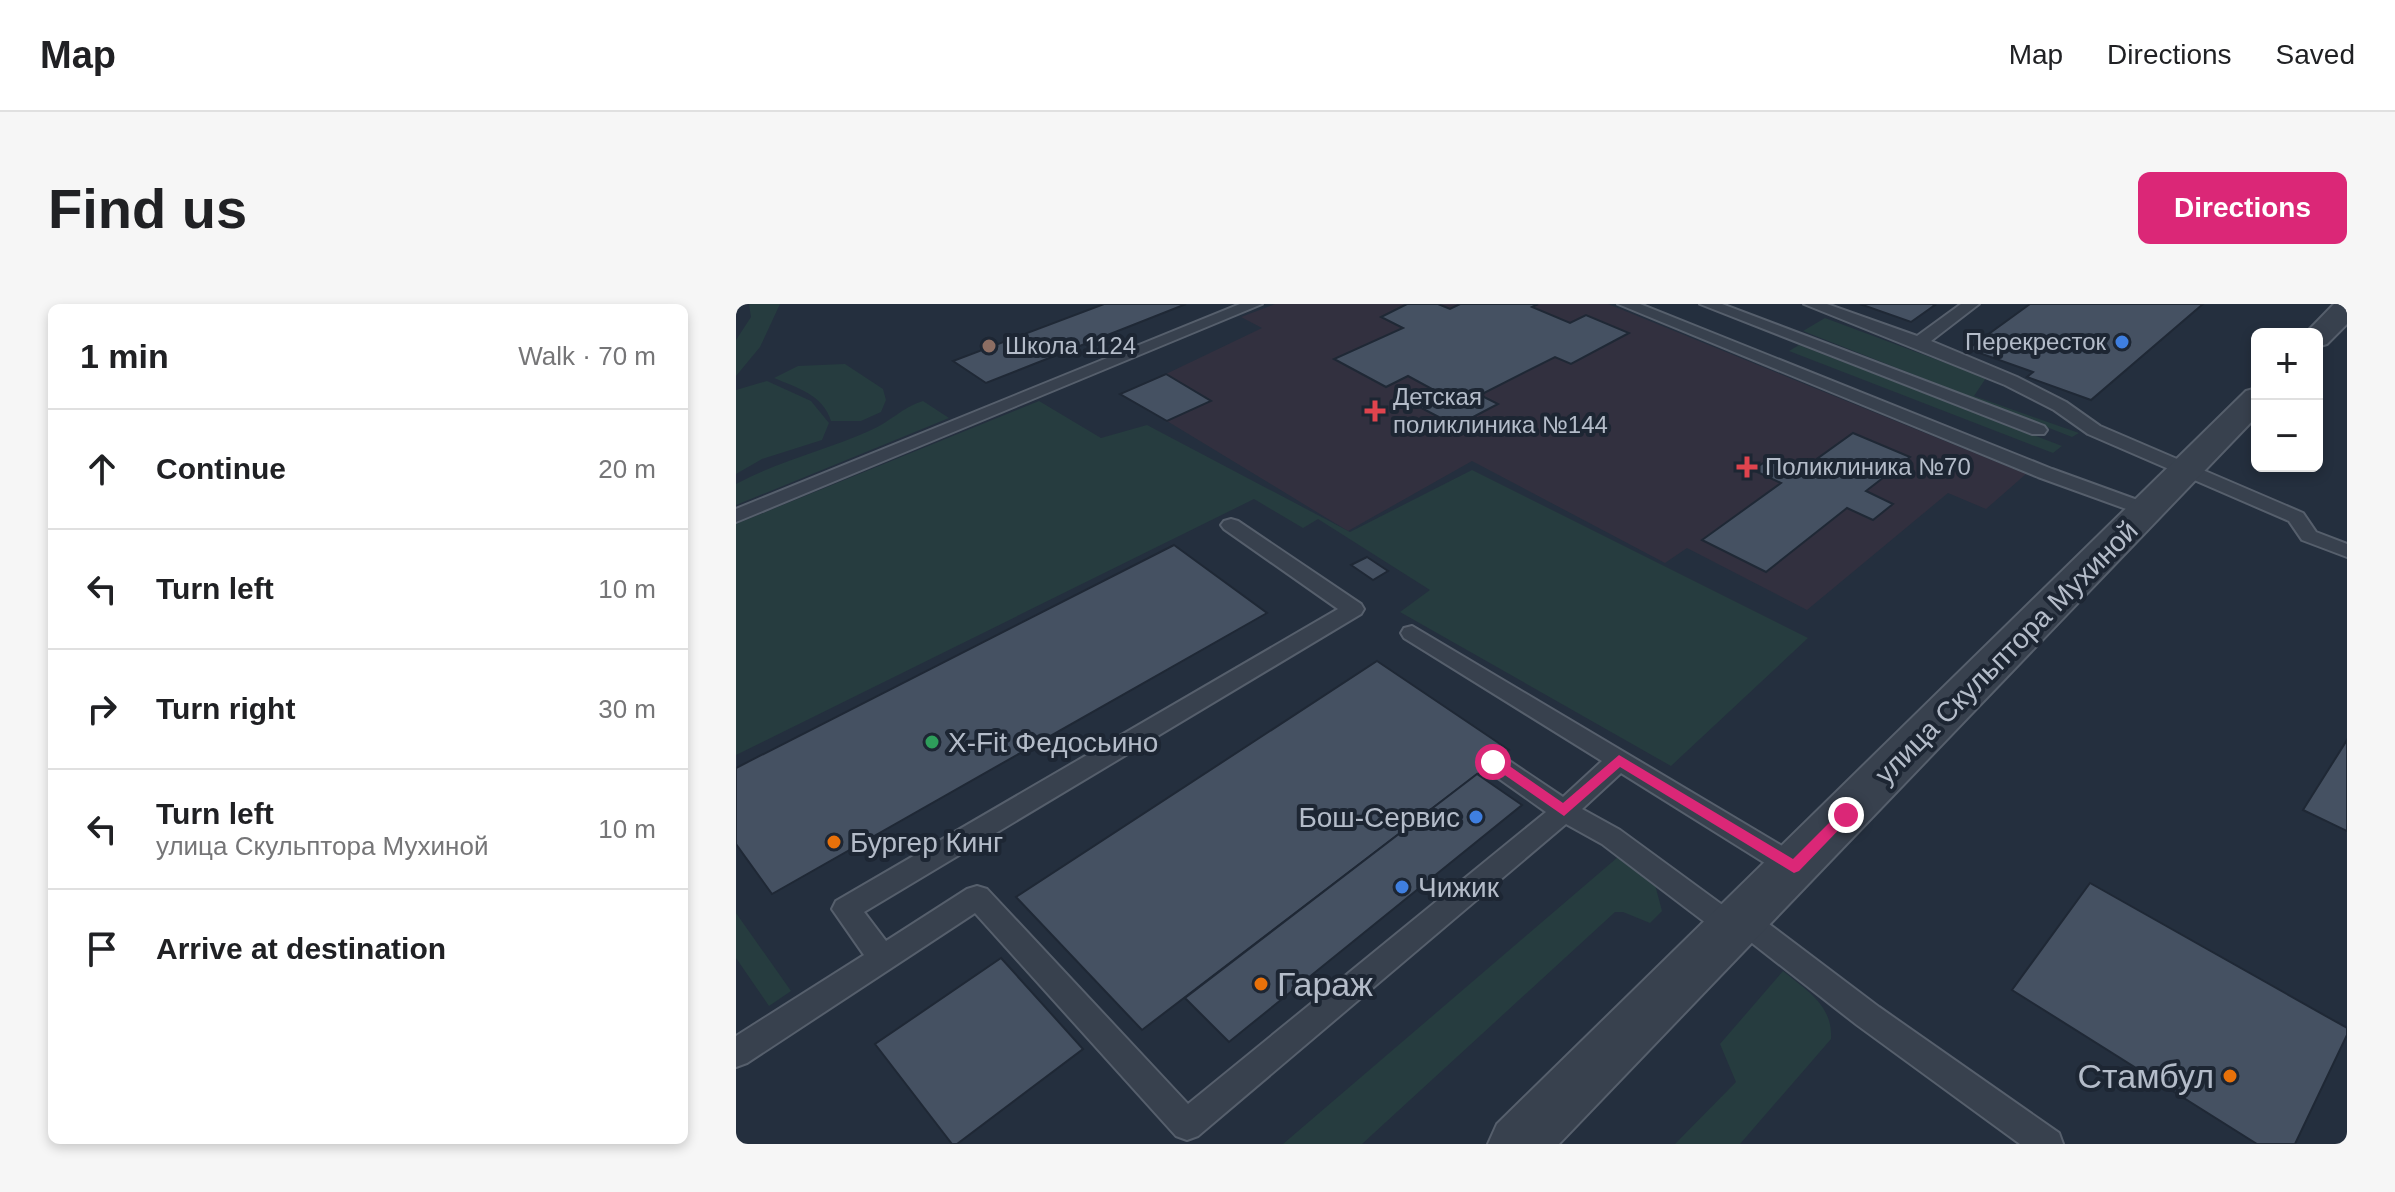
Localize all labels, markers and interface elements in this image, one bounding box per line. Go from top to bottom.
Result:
text: Map [40,34,116,76]
text: Map [2009,39,2063,70]
text: Directions [2107,39,2232,70]
text: Saved [2276,39,2355,70]
button: Directions [2138,172,2347,244]
text: Find us [48,177,247,240]
place label: Перекресток [1965,328,2106,355]
map controls [2251,328,2323,472]
button: + [2251,328,2323,400]
place label: Школа 1124 [1005,332,1136,359]
marker: Перекресток [2113,333,2131,351]
text: 1 min [80,337,169,375]
marker: Школа 1124 [980,337,998,355]
text: Walk · 70 m [518,341,656,371]
place label: Детская поликлиника №144 [1393,383,1608,438]
marker: Детская поликлиника №144 [1364,400,1386,422]
button: − [2251,400,2323,472]
icon: ahead [80,447,124,491]
text: Continue [156,452,286,485]
place label: Поликлиника №70 [1765,453,1971,480]
text: 20 m [598,454,656,484]
marker: Поликлиника №70 [1736,456,1758,478]
street label: улица Скульптора Мухиной [1869,515,2144,790]
icon: left [80,567,124,611]
text: Turn left [156,572,274,605]
text: 10 m [598,574,656,604]
icon: right [80,687,124,731]
text: Turn right [156,692,295,725]
text: 30 m [598,694,656,724]
place label: X-Fit Федосьино [948,727,1158,758]
marker: X-Fit Федосьино [923,733,941,751]
route start [1475,744,1511,780]
text: Turn left [156,797,274,830]
route end [1828,797,1864,833]
place label: Бош-Сервис [1298,802,1460,833]
icon: left [80,807,124,851]
marker: Бош-Сервис [1467,808,1485,826]
text: 10 m [598,814,656,844]
place label: Бургер Кинг [850,827,1003,858]
text: улица Скульптора Мухиной [156,831,488,861]
marker: Бургер Кинг [825,833,843,851]
place label: Чижик [1418,872,1500,903]
marker: Чижик [1393,878,1411,896]
icon: arrive [80,927,124,971]
text: Arrive at destination [156,932,446,965]
place label: Гараж [1277,965,1373,1003]
marker: Гараж [1252,975,1270,993]
place label: Стамбул [2078,1057,2214,1095]
marker: Стамбул [2221,1067,2239,1085]

